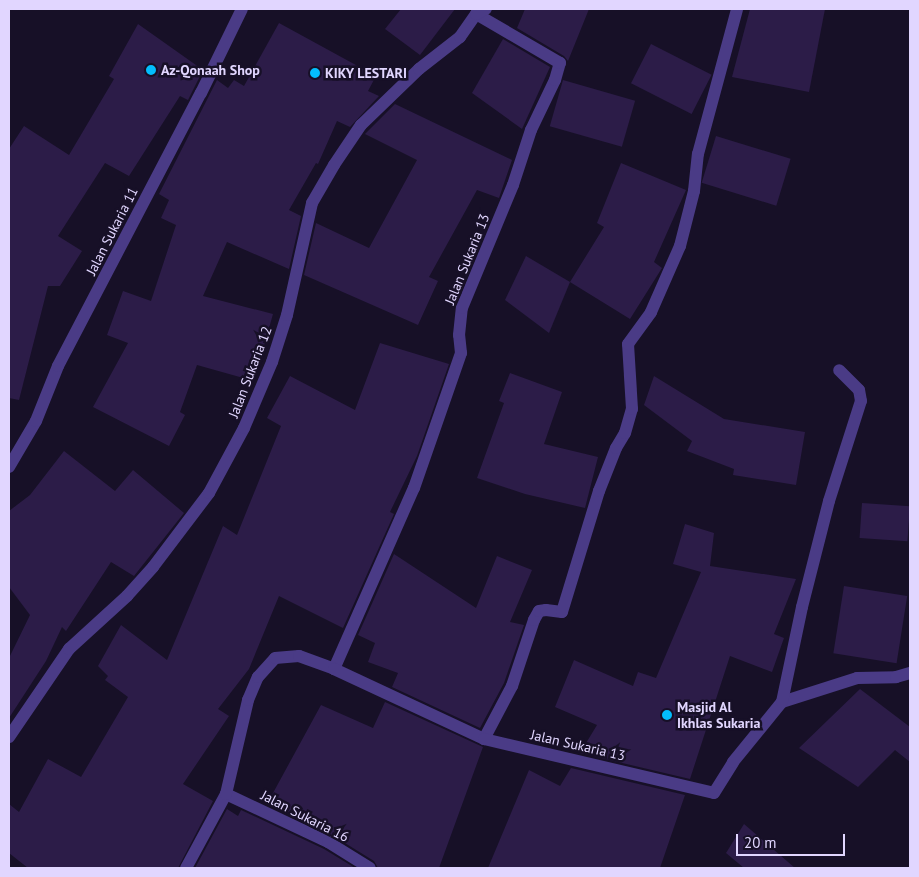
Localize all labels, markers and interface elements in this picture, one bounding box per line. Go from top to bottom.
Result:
place label: Az-Qonaah Shop [161,62,260,78]
marker: Az-Qonaah Shop [145,64,157,76]
place label: KIKY LESTARI [325,65,407,81]
marker: KIKY LESTARI [309,67,321,79]
street label: Jalan Sukaria 11 [83,184,141,278]
street label: Jalan Sukaria 13 [441,211,493,307]
street label: Jalan Sukaria 12 [225,324,275,420]
place label: Masjid Al Ikhlas Sukaria [677,699,760,732]
marker: Masjid Al Ikhlas Sukaria [661,709,673,721]
street label: Jalan Sukaria 13 [529,726,627,764]
street label: Jalan Sukaria 16 [258,787,352,845]
scale bar [739,824,848,856]
text: 20 m [744,833,777,852]

